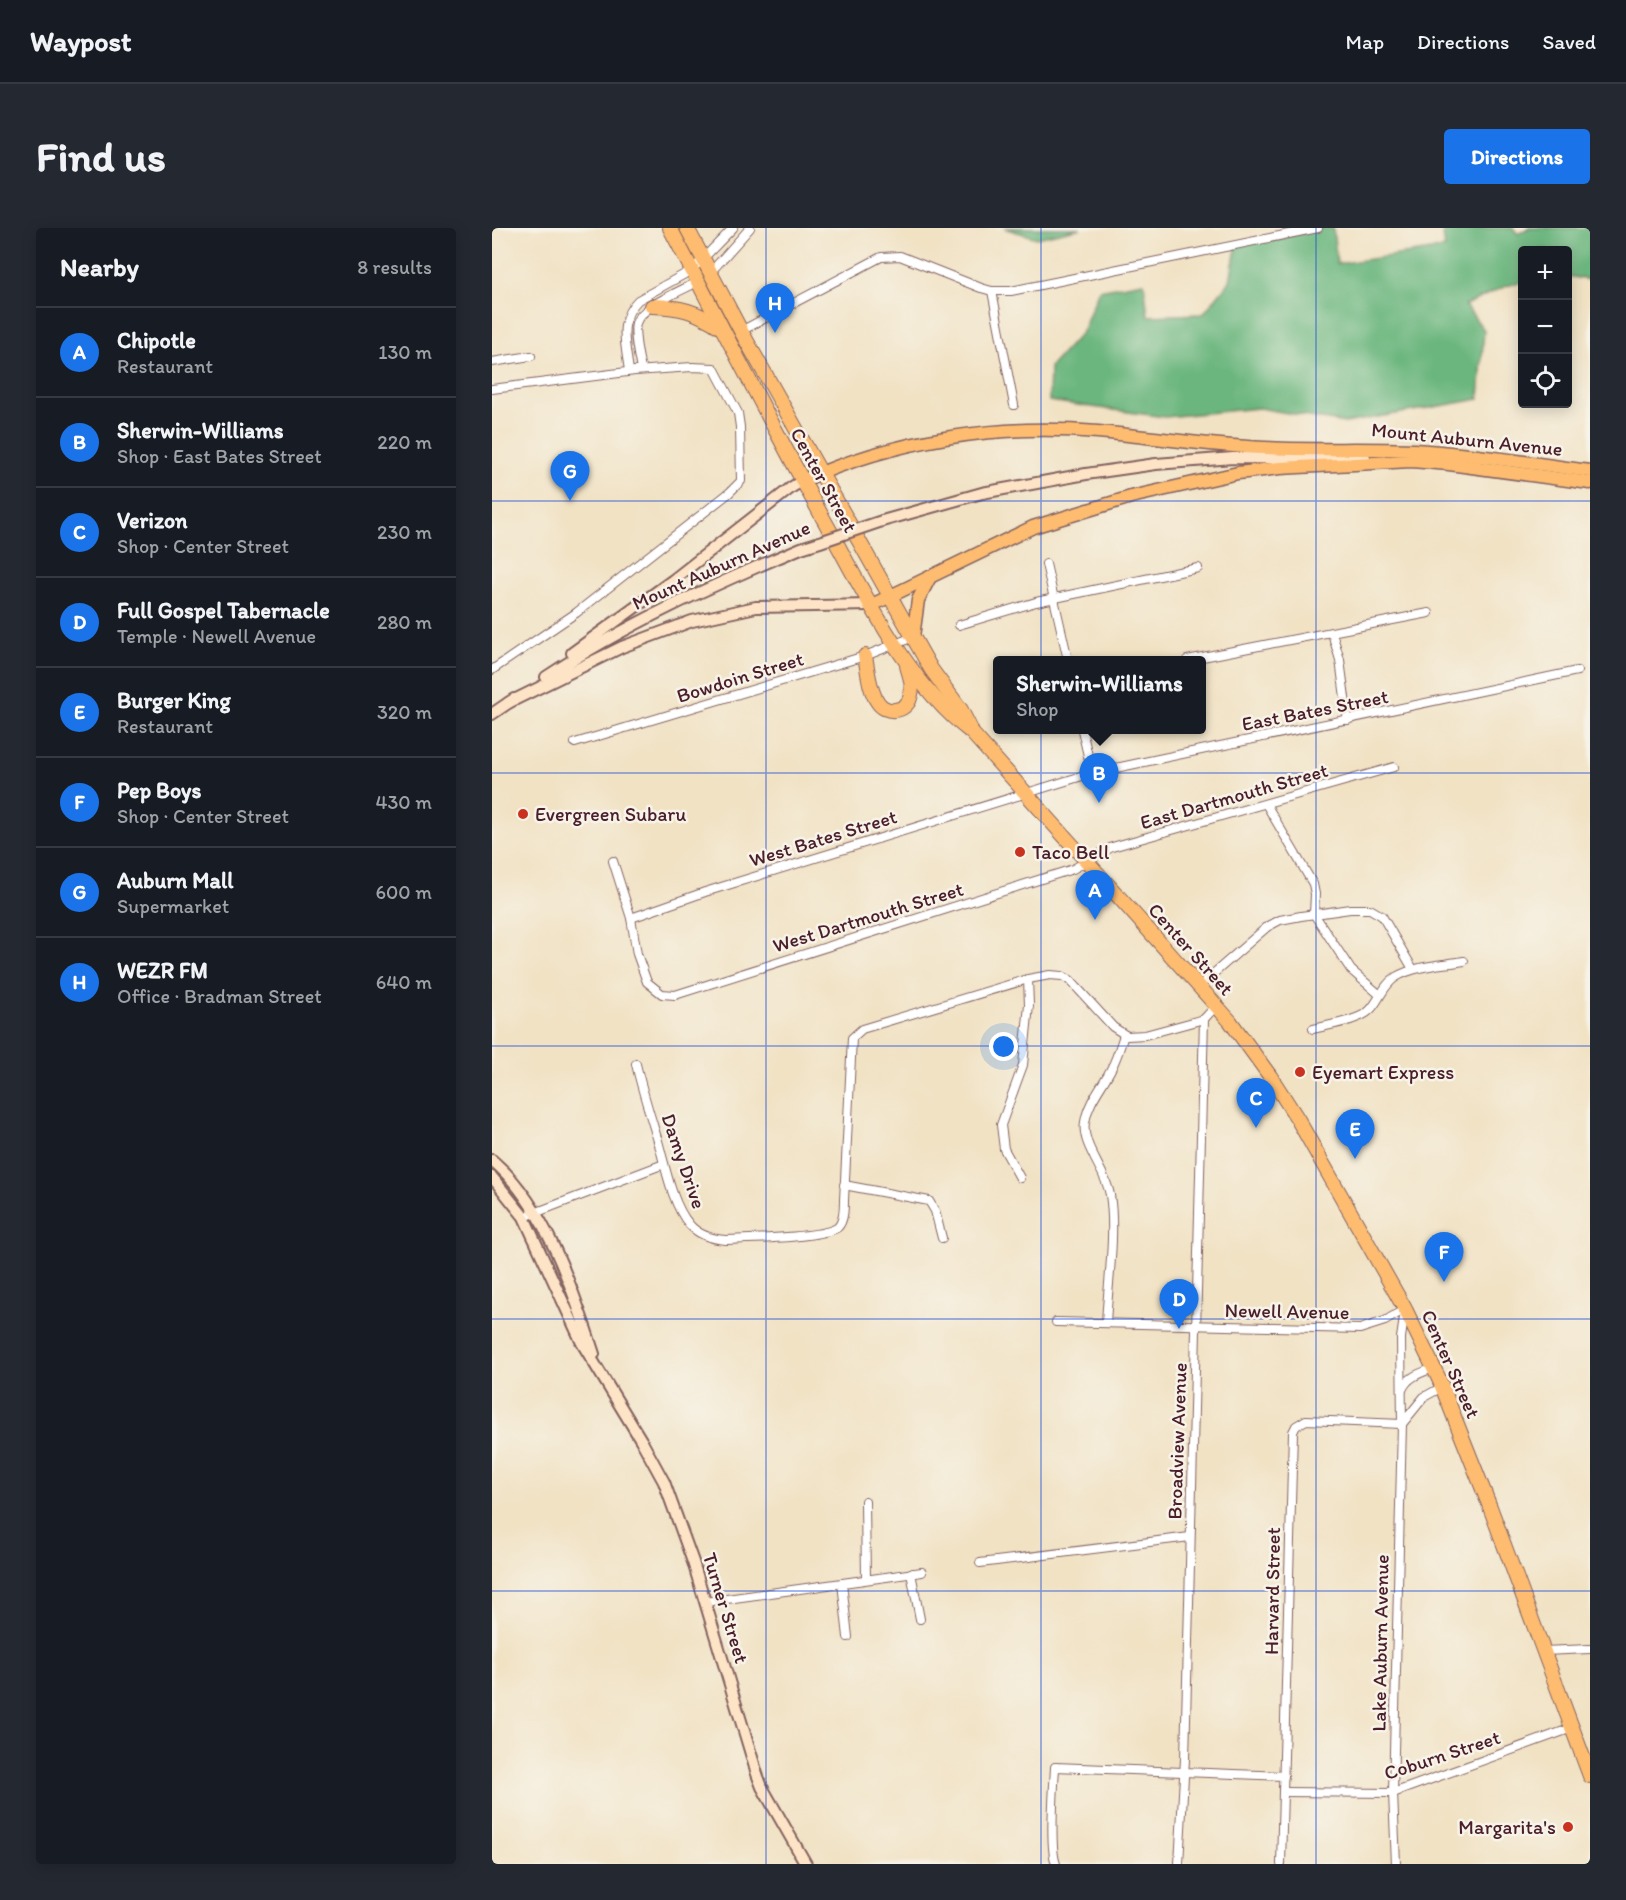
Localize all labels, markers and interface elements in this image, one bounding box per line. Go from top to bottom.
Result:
text: Waypost [30,24,132,58]
text: Map [1346,29,1384,54]
text: Directions [1417,29,1509,54]
text: Saved [1542,29,1596,54]
button: Directions [1444,129,1590,184]
text: Find us [36,131,166,182]
map controls [1518,246,1572,408]
button: + [1518,246,1572,300]
text: Nearby [60,251,139,283]
text: 8 results [357,255,432,279]
pin: H [756,284,794,333]
button: − [1518,300,1572,354]
text: Chipotle [117,327,196,354]
text: A [73,340,86,364]
text: 130 m [378,340,432,364]
text: Restaurant [117,354,213,378]
button: locate [1518,354,1572,408]
text: Sherwin-Williams [117,417,283,444]
street label: Mount Auburn Avenue [1370,417,1564,461]
street label: Center Street [785,423,863,537]
text: B [73,430,86,454]
text: 220 m [377,430,432,454]
text: Shop · East Bates Street [117,444,322,468]
pin: G [550,452,590,501]
text: Verizon [117,507,188,534]
street label: Mount Auburn Avenue [628,515,814,615]
text: C [73,520,86,544]
text: 230 m [377,520,432,544]
text: Shop · Center Street [117,534,289,558]
text: Full Gospel Tabernacle [117,597,330,624]
text: D [73,610,86,634]
text: 280 m [377,610,432,634]
text: Temple · Newell Avenue [117,624,316,648]
street label: Bowdoin Street [674,646,806,708]
popup [993,656,1206,734]
text: Sherwin-Williams [1016,670,1183,697]
street label: East Bates Street [1240,684,1390,736]
text: Burger King [117,687,231,714]
text: Shop [1016,697,1058,721]
text: E [74,700,85,724]
text: 320 m [377,700,432,724]
text: Restaurant [117,714,213,738]
pin: B [1080,754,1118,803]
street label: East Dartmouth Street [1137,758,1331,834]
text: Pep Boys [117,777,201,804]
text: F [74,790,85,814]
text: 430 m [375,790,432,814]
place label: Evergreen Subaru [535,802,686,826]
text: Shop · Center Street [117,804,289,828]
street label: West Bates Street [746,804,900,872]
marker: Evergreen Subaru [516,807,530,821]
place label: Taco Bell [1032,840,1110,864]
marker: Taco Bell [1013,845,1027,859]
text: Auburn Mall [117,867,233,894]
pin: A [1076,870,1114,920]
street label: West Dartmouth Street [770,877,966,957]
text: G [73,880,86,904]
text: 600 m [375,880,432,904]
text: Supermarket [117,894,229,918]
street label: Center Street [1143,898,1239,1000]
text: WEZR FM [117,957,208,984]
text: H [73,970,86,994]
text: 640 m [376,970,432,994]
text: Office · Bradman Street [117,984,322,1008]
your location [989,1032,1018,1061]
place label: Eyemart Express [1312,1060,1454,1084]
marker: Eyemart Express [1293,1065,1307,1079]
pin: C [1236,1078,1275,1128]
street label: Damy Drive [657,1110,711,1212]
pin: E [1336,1110,1374,1159]
pin: F [1424,1232,1464,1282]
pin: D [1160,1280,1198,1329]
street label: Newell Avenue [1224,1298,1350,1324]
street label: Center Street [1416,1306,1486,1422]
street label: Broadview Avenue [1162,1362,1192,1520]
street label: Harvard Street [1259,1527,1285,1655]
street label: Turner Street [698,1550,754,1666]
street label: Lake Auburn Avenue [1366,1554,1394,1732]
street label: Coburn Street [1381,1725,1503,1785]
place label: Margarita's [1458,1815,1556,1839]
marker: Margarita's [1561,1820,1575,1834]

